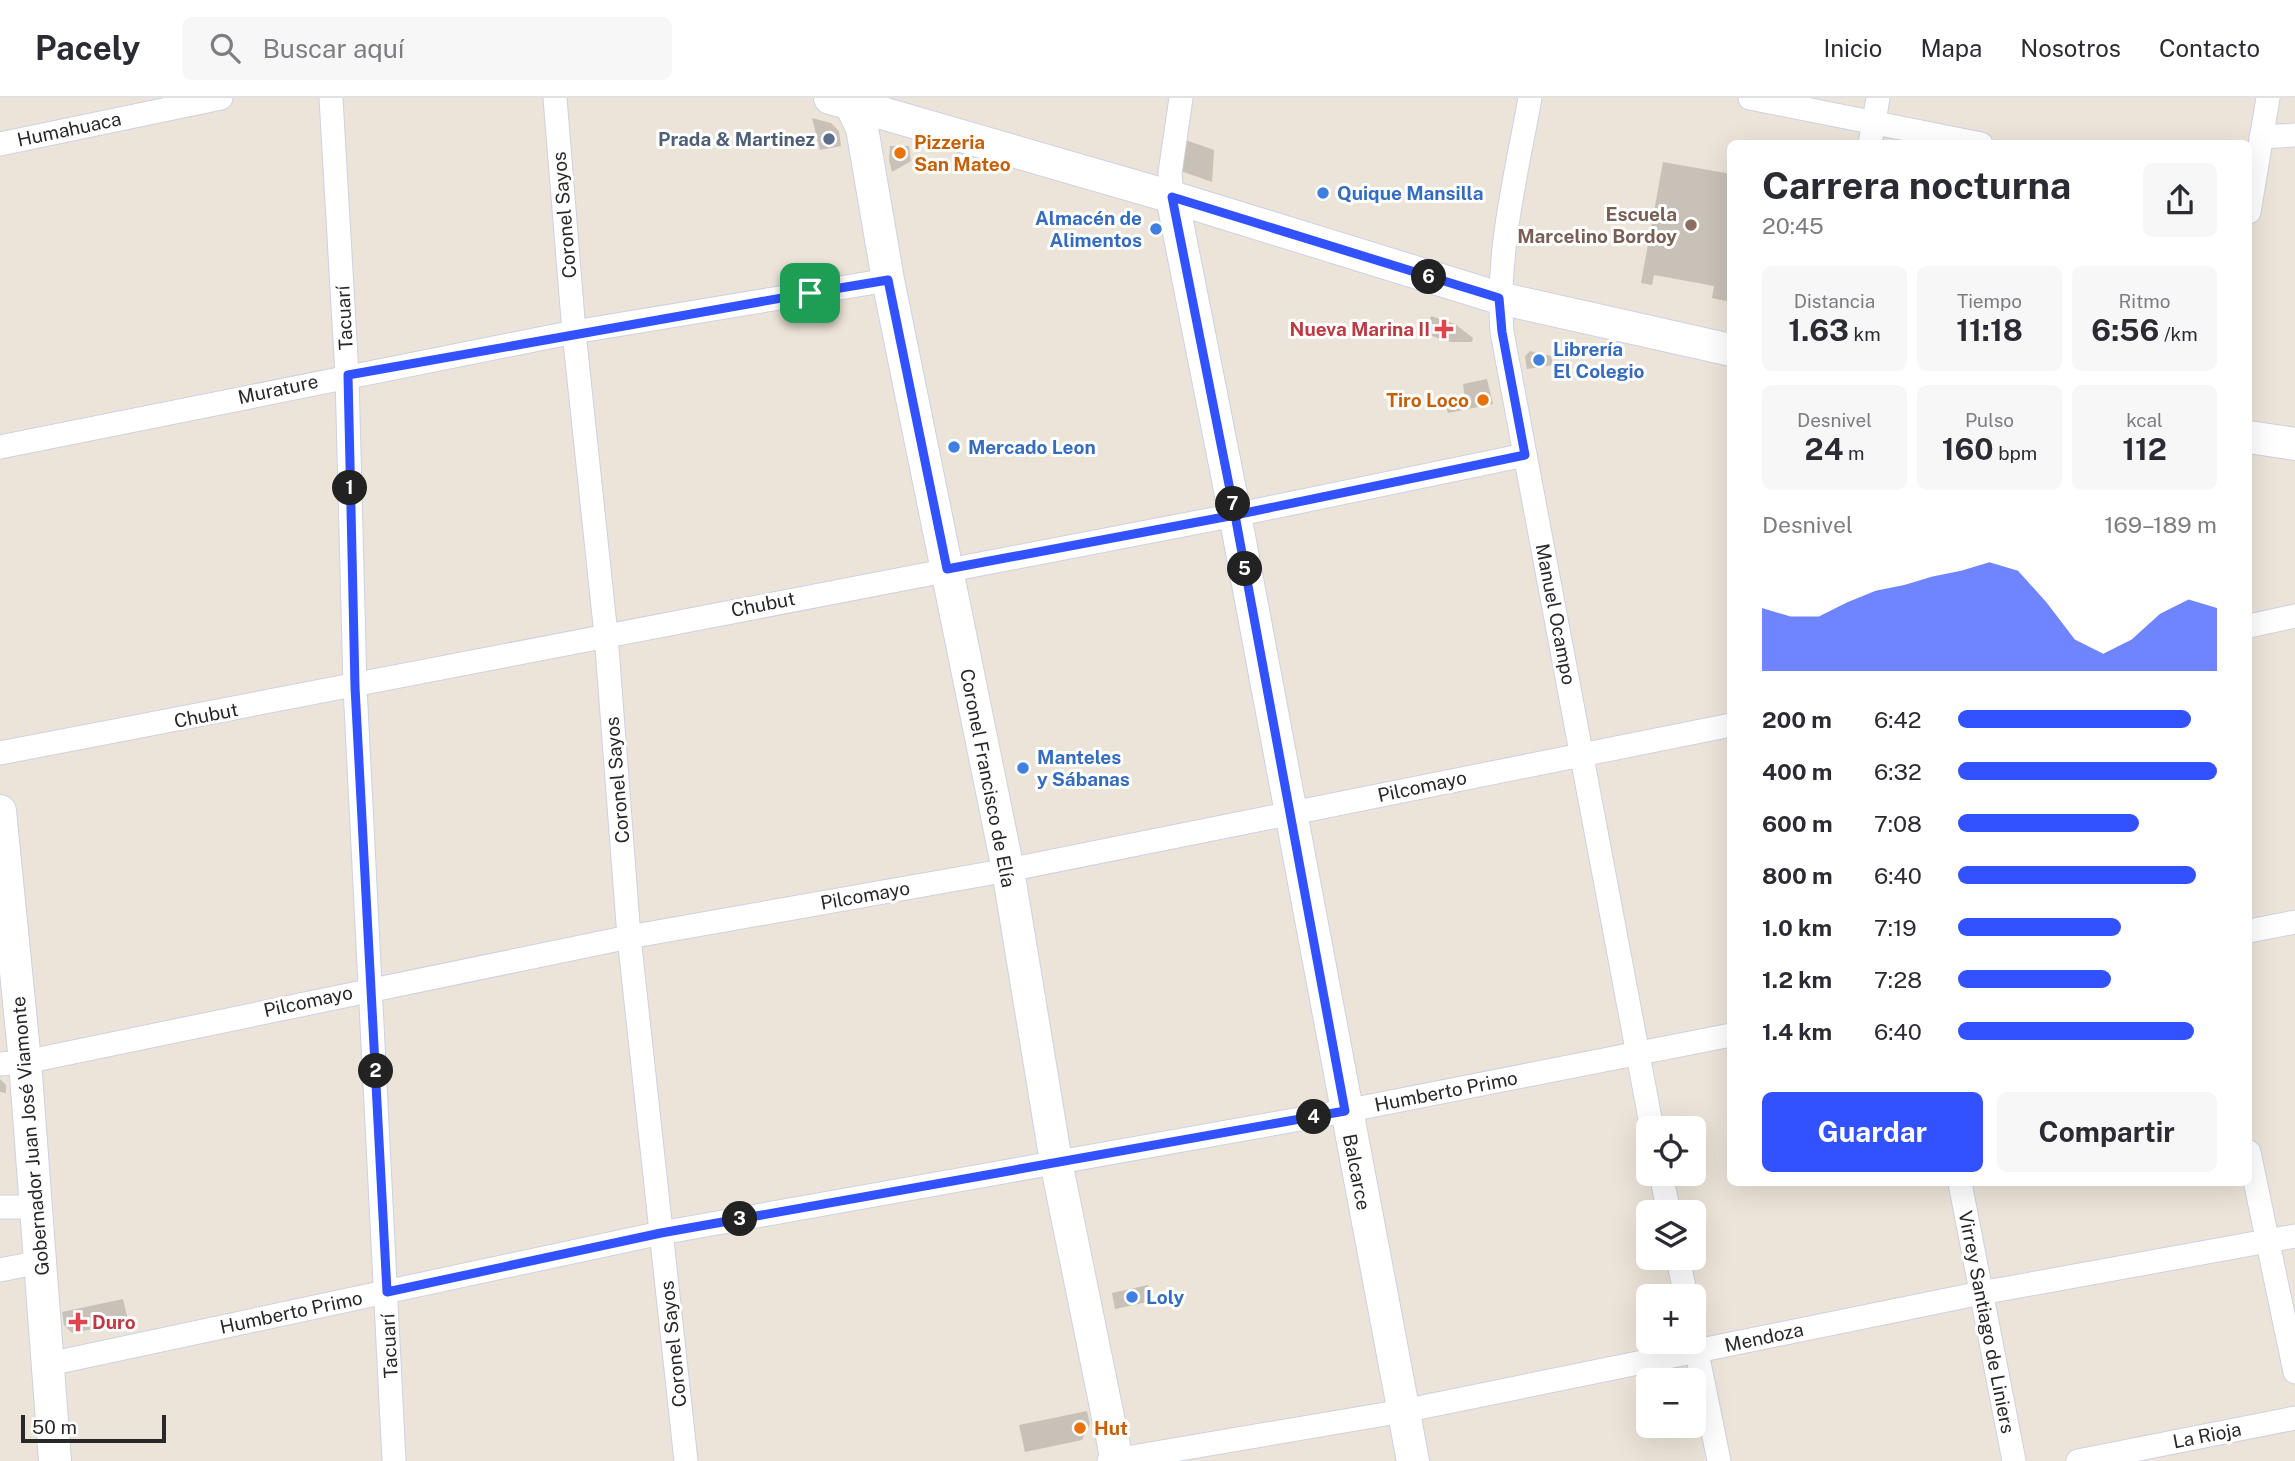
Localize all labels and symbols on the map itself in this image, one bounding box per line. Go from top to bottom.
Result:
street label: Humahuaca [15,107,123,151]
place label: Prada & Martinez [658,128,815,150]
marker: Prada & Martinez [821,131,837,147]
place label: Pizzeria San Mateo [914,131,1011,175]
marker: Pizzeria San Mateo [892,145,908,161]
street label: Coronel Sayos [548,151,580,279]
place label: Quique Mansilla [1337,182,1484,204]
marker: Quique Mansilla [1315,185,1331,201]
place label: Escuela Marcelino Bordoy [1517,203,1677,247]
place label: Almacén de Alimentos [1035,207,1142,251]
marker: Escuela Marcelino Bordoy [1683,217,1699,233]
marker: Almacén de Alimentos [1148,221,1164,237]
pin: 6 [1412,260,1446,294]
pin [780,263,840,323]
street label: Tacuarí [331,285,357,351]
place label: Nueva Marina II [1290,318,1430,340]
marker: Nueva Marina II [1436,321,1452,337]
place label: Librería El Colegio [1553,338,1645,382]
marker: Librería El Colegio [1531,352,1547,368]
street label: Murature [236,370,320,408]
place label: Tiro Loco [1386,389,1469,411]
marker: Tiro Loco [1475,392,1491,408]
place label: Mercado Leon [968,436,1096,458]
marker: Mercado Leon [946,439,962,455]
pin: 1 [332,470,368,506]
pin: 7 [1216,486,1250,522]
street label: Manuel Ocampo [1532,542,1580,686]
pin: 5 [1228,552,1262,587]
street label: Chubut [729,587,797,621]
street label: Coronel Francisco de Elía [956,667,1020,889]
street label: Chubut [172,698,240,732]
street label: Coronel Sayos [601,716,633,844]
place label: Manteles y Sábanas [1037,746,1130,790]
marker: Manteles y Sábanas [1015,760,1031,776]
street label: Pilcomayo [1375,766,1469,806]
street label: Pilcomayo [819,876,911,914]
street label: Pilcomayo [261,981,355,1021]
street label: Gobernador Juan José Viamonte [7,995,53,1277]
pin: 2 [358,1054,394,1088]
street label: Humberto Primo [1373,1066,1519,1116]
pin: 4 [1296,1100,1332,1134]
street label: Balcarce [1339,1132,1375,1212]
pin: 3 [722,1202,758,1236]
street label: Virrey Santiago de Liniers [1955,1209,2019,1435]
street label: Coronel Sayos [655,1280,691,1408]
street label: Humberto Primo [218,1286,364,1338]
place label: Loly [1146,1286,1184,1308]
marker: Loly [1124,1289,1140,1305]
place label: Duro [92,1311,136,1333]
street label: Tacuarí [376,1313,402,1379]
marker: Duro [70,1314,86,1330]
street label: Mendoza [1723,1318,1805,1356]
scale bar [21,1412,166,1444]
place label: Hut [1094,1417,1128,1439]
street label: La Rioja [2171,1418,2243,1452]
marker: Hut [1072,1420,1088,1436]

